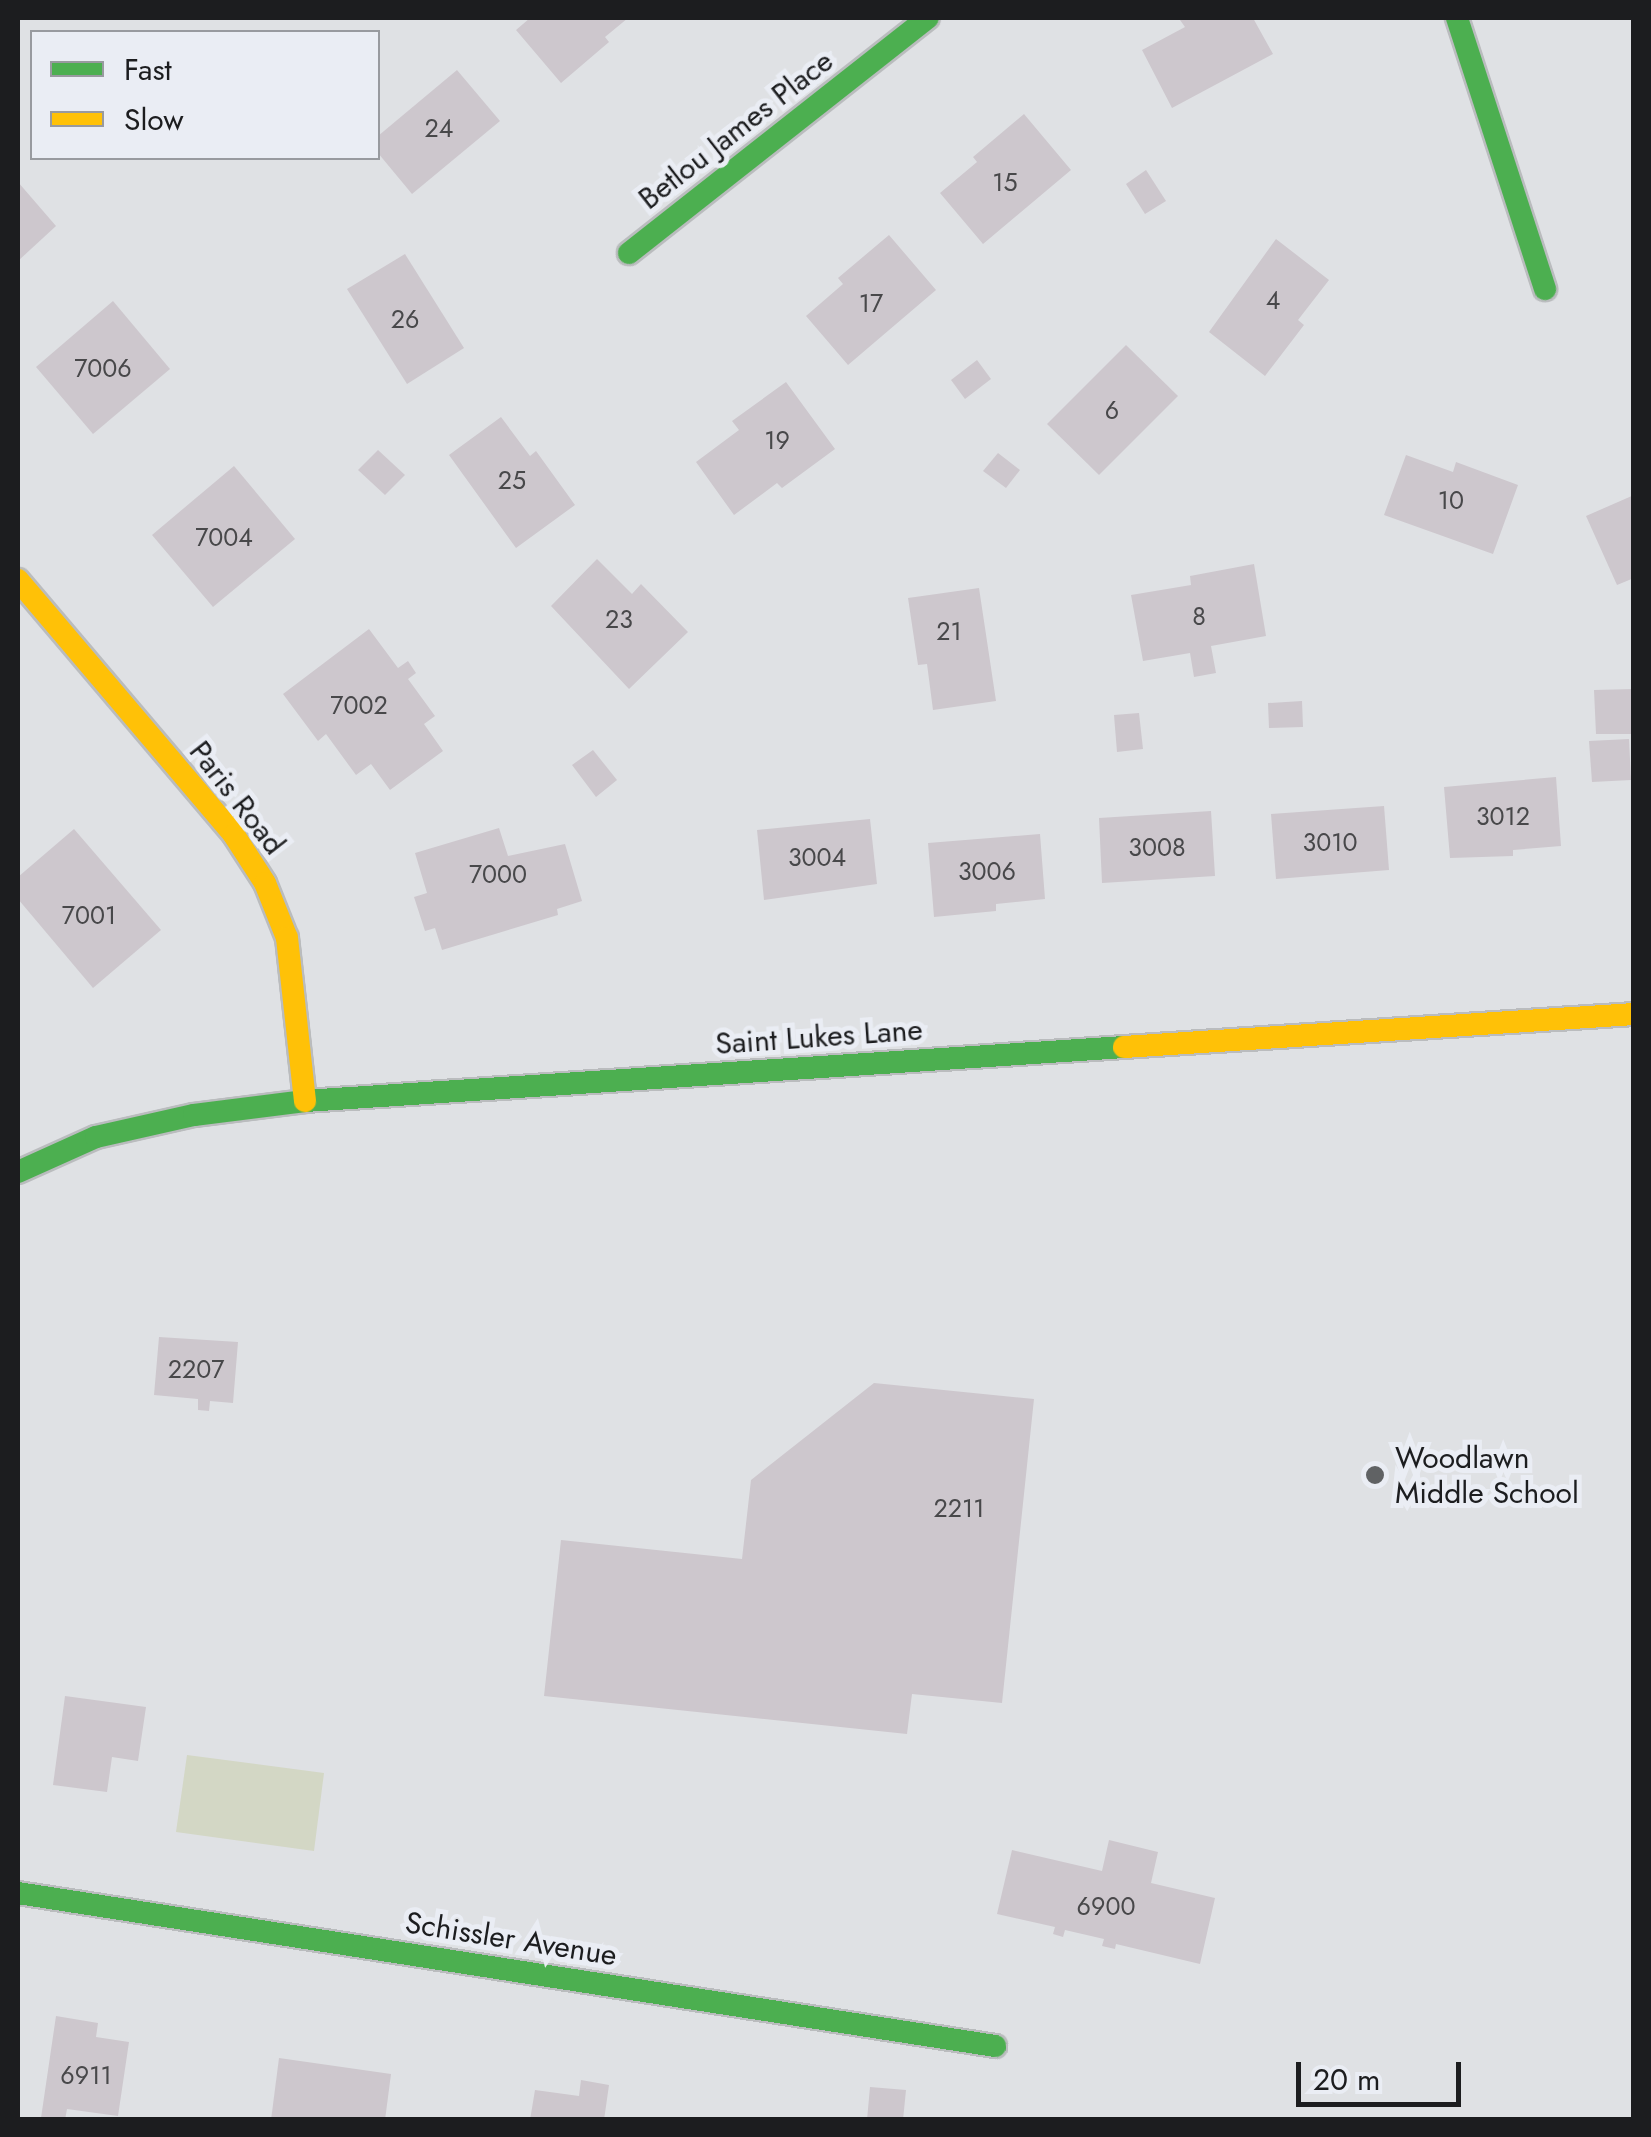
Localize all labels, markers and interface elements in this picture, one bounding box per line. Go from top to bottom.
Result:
legend [30,30,380,160]
street label: Betlou James Place [632,43,840,217]
text: Fast [124,48,172,91]
text: Slow [124,98,184,141]
house number: 24 [425,113,453,143]
house number: 15 [992,167,1018,197]
house number: 4 [1266,285,1280,315]
house number: 17 [859,288,883,318]
house number: 26 [391,304,419,334]
house number: 7006 [74,353,132,383]
house number: 6 [1105,395,1119,425]
house number: 19 [764,425,790,455]
house number: 25 [498,465,526,495]
house number: 10 [1438,485,1464,515]
house number: 7004 [195,522,253,552]
house number: 8 [1192,601,1206,631]
house number: 23 [605,604,633,634]
house number: 21 [936,616,962,646]
house number: 7002 [330,690,388,720]
street label: Paris Road [182,734,292,862]
house number: 3012 [1476,801,1530,831]
house number: 3010 [1303,827,1357,857]
house number: 3008 [1128,832,1186,862]
house number: 3004 [788,842,846,872]
house number: 3006 [958,856,1016,886]
house number: 7000 [469,859,527,889]
house number: 7001 [62,900,116,930]
street label: Saint Lukes Lane [714,1012,924,1062]
house number: 2207 [168,1354,224,1384]
place label: Woodlawn Middle School [1395,1440,1579,1510]
marker: Woodlawn Middle School [1364,1464,1386,1486]
house number: 2211 [934,1493,984,1523]
house number: 6900 [1077,1891,1135,1921]
street label: Schissler Avenue [403,1905,619,1973]
scale bar [1301,2042,1466,2104]
text: 20 m [1313,2058,1380,2101]
house number: 6911 [60,2060,112,2090]

